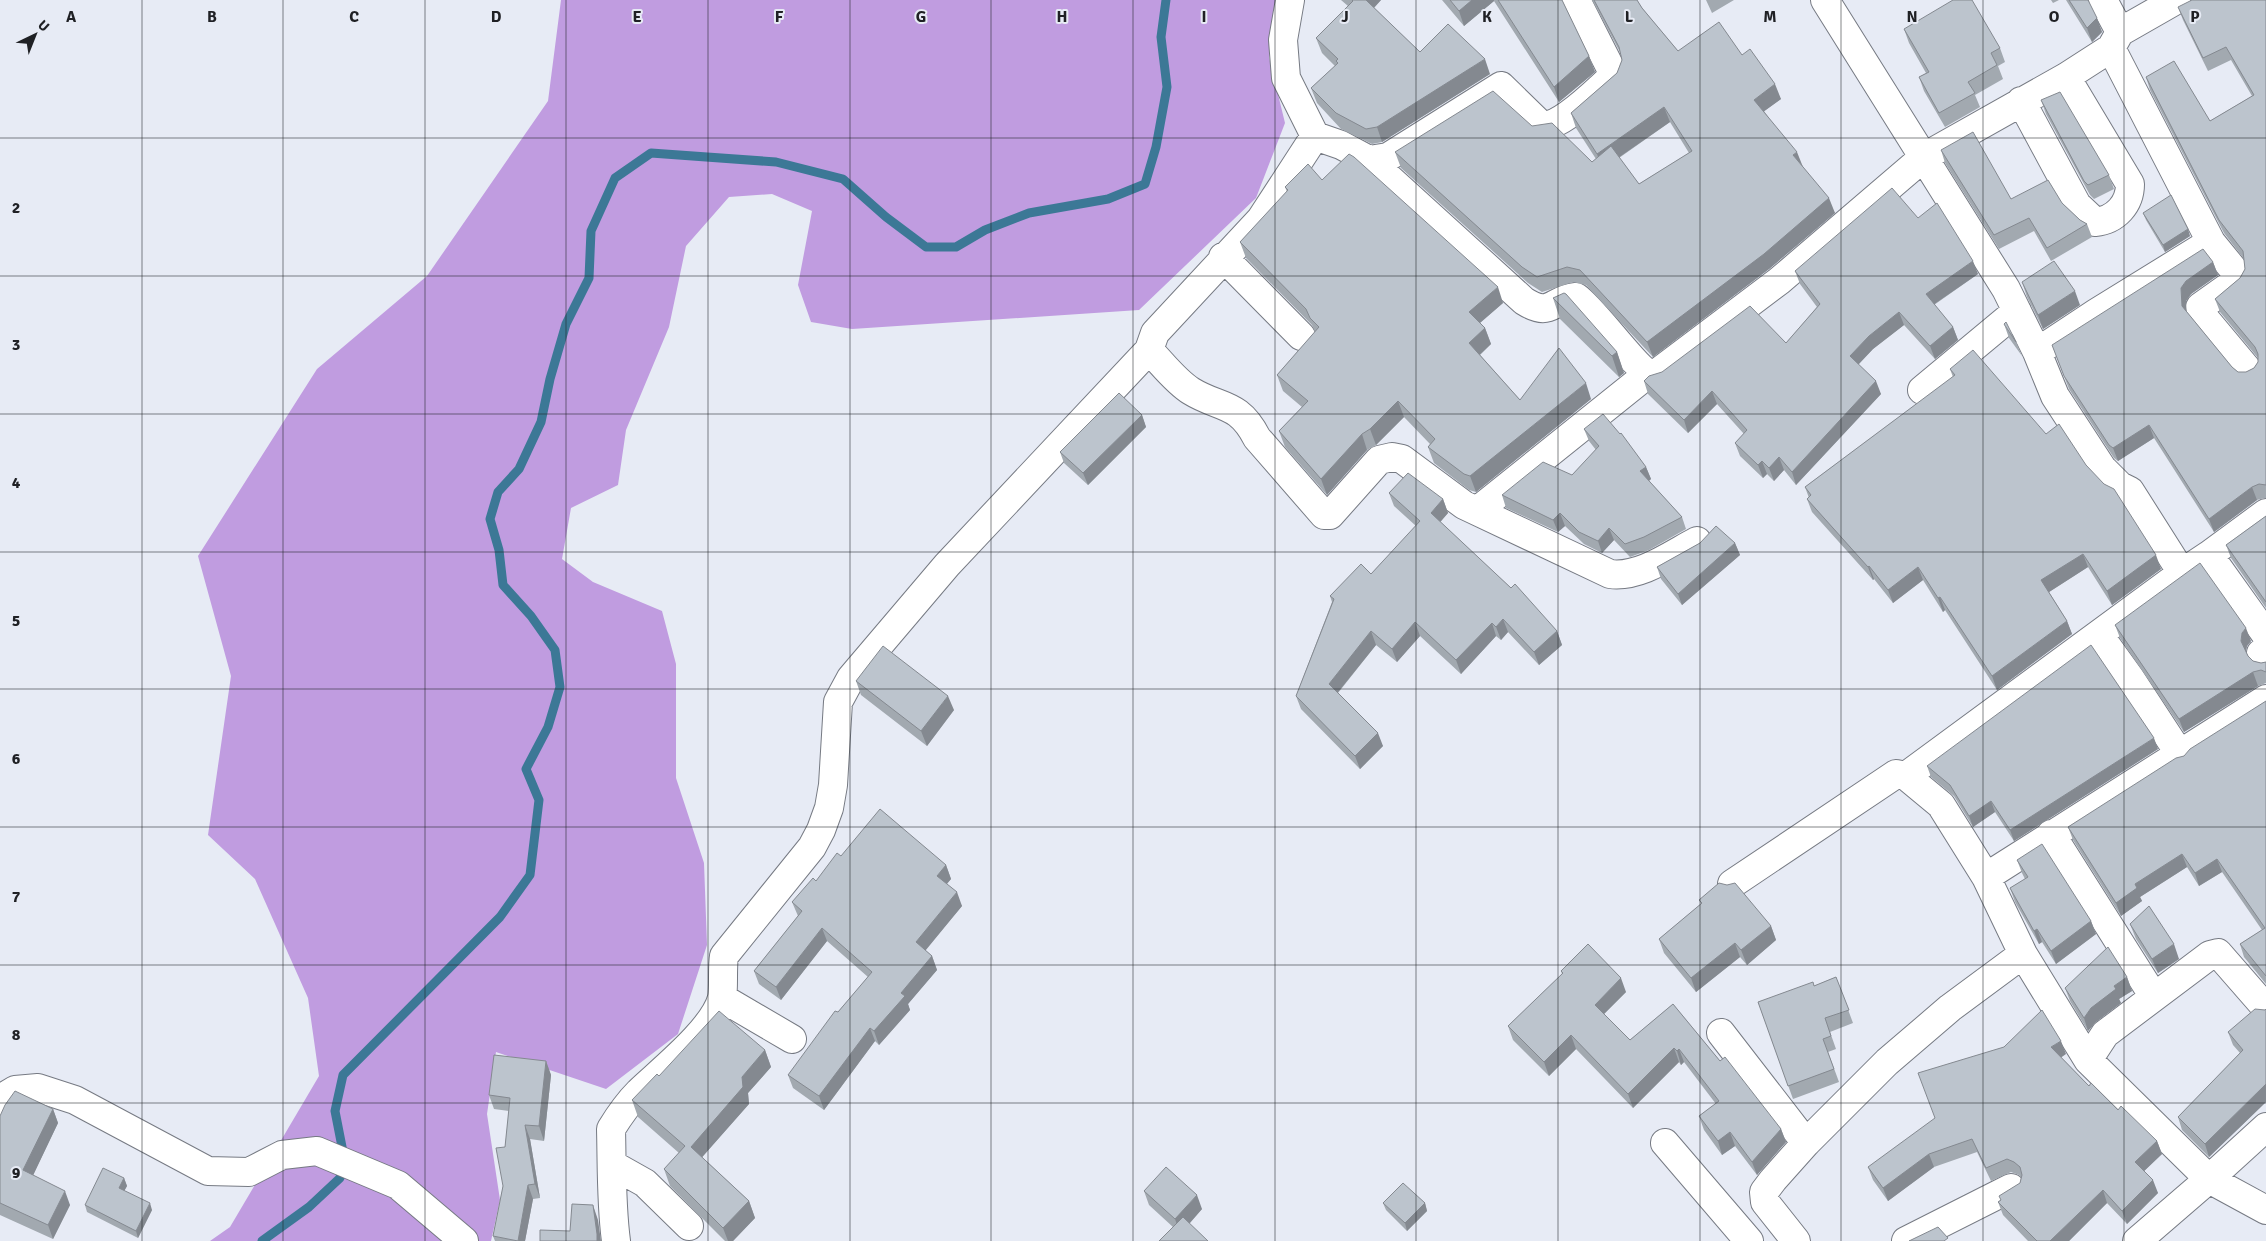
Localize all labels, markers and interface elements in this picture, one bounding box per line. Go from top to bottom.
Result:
text: A [66,7,77,27]
text: B [207,7,217,27]
text: C [349,7,359,27]
text: D [491,7,502,27]
text: E [632,7,642,27]
text: F [775,7,784,27]
text: G [916,7,926,27]
text: H [1057,7,1067,27]
text: I [1201,7,1207,27]
text: J [1341,7,1349,27]
text: K [1482,7,1492,27]
text: L [1625,7,1634,27]
text: M [1763,7,1777,27]
text: N [1906,7,1918,27]
text: O [2049,7,2060,27]
text: P [2190,7,2200,27]
north arrow [10,10,60,60]
text: U [34,16,53,35]
text: 2 [12,198,20,218]
text: 3 [12,335,20,355]
text: 4 [12,473,21,493]
text: 5 [12,611,20,631]
text: 6 [12,749,21,769]
text: 7 [12,887,21,907]
text: 8 [12,1025,21,1045]
text: 9 [12,1163,21,1183]

